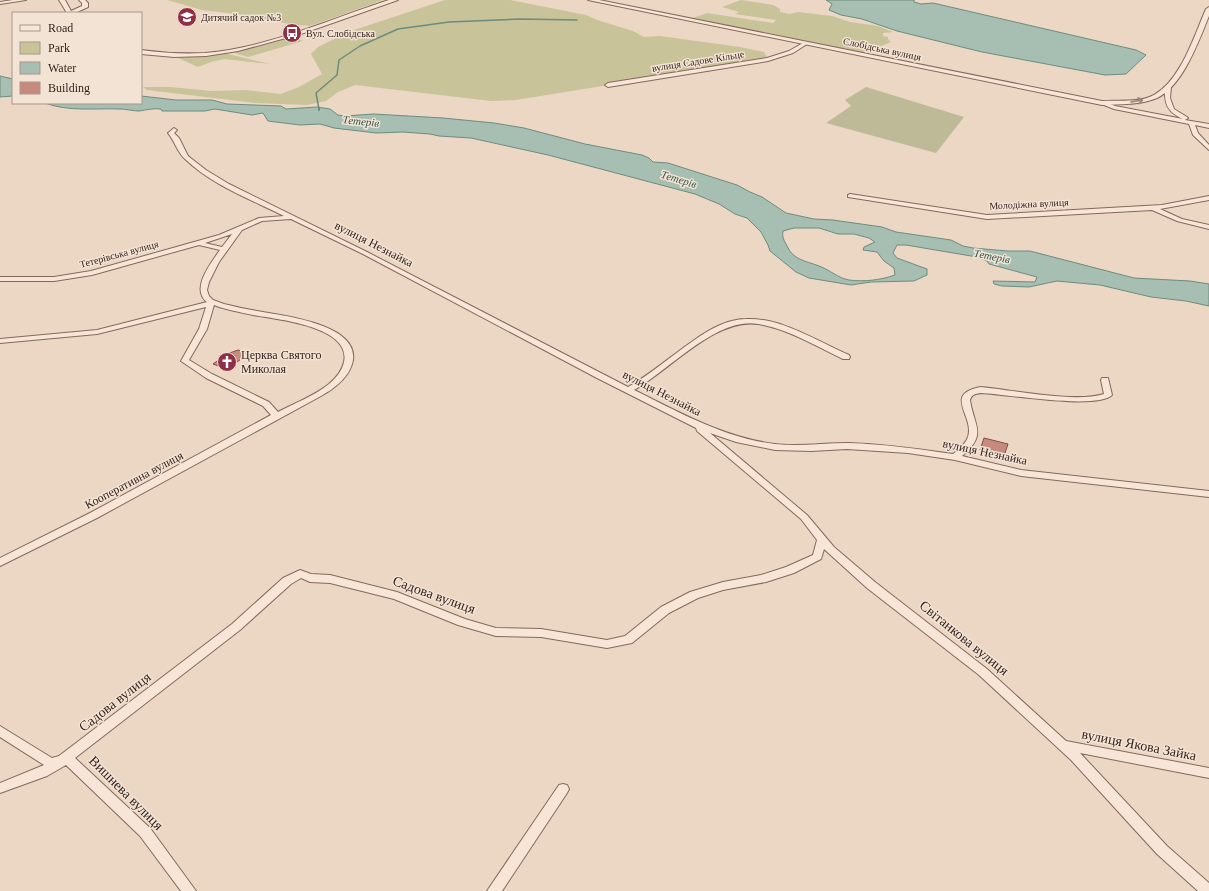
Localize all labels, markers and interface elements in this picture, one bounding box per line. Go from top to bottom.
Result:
school or university icon: Дитячий садок №3 [176,6,198,28]
legend [12,12,142,104]
place label: Дитячий садок №3 [201,12,281,23]
text: Road [48,21,73,35]
bus stop icon: Вул. Слобідська [281,22,303,44]
place label: Вул. Слобідська [306,28,375,39]
street label: Слобідська вулиця [842,35,922,63]
text: Park [48,41,70,55]
street label: вулиця Садове Кільце [651,48,745,74]
text: Water [48,61,76,75]
text: Building [48,81,90,95]
one-way arrow [1130,97,1143,105]
water label: Тетерів [342,113,380,129]
water label: Тетерів [660,168,698,190]
street label: Молодіжна вулиця [989,196,1069,212]
street label: вулиця Незнайка [332,218,416,270]
street label: Тетерівська вулиця [78,238,160,270]
water label: Тетерів [973,247,1011,265]
place label: Церква Святого Миколая [241,348,321,376]
church icon: Церква Святого Миколая [216,351,238,373]
street label: вулиця Незнайка [620,367,704,419]
street label: вулиця Незнайка [941,436,1029,468]
street label: Кооперативна вулиця [82,448,186,512]
street label: Садова вулиця [391,573,478,617]
street label: Світанкова вулиця [917,598,1012,679]
street label: Садова вулиця [76,669,154,735]
street label: вулиця Якова Зайка [1080,727,1198,764]
street label: Вишнева вулиця [86,753,166,833]

